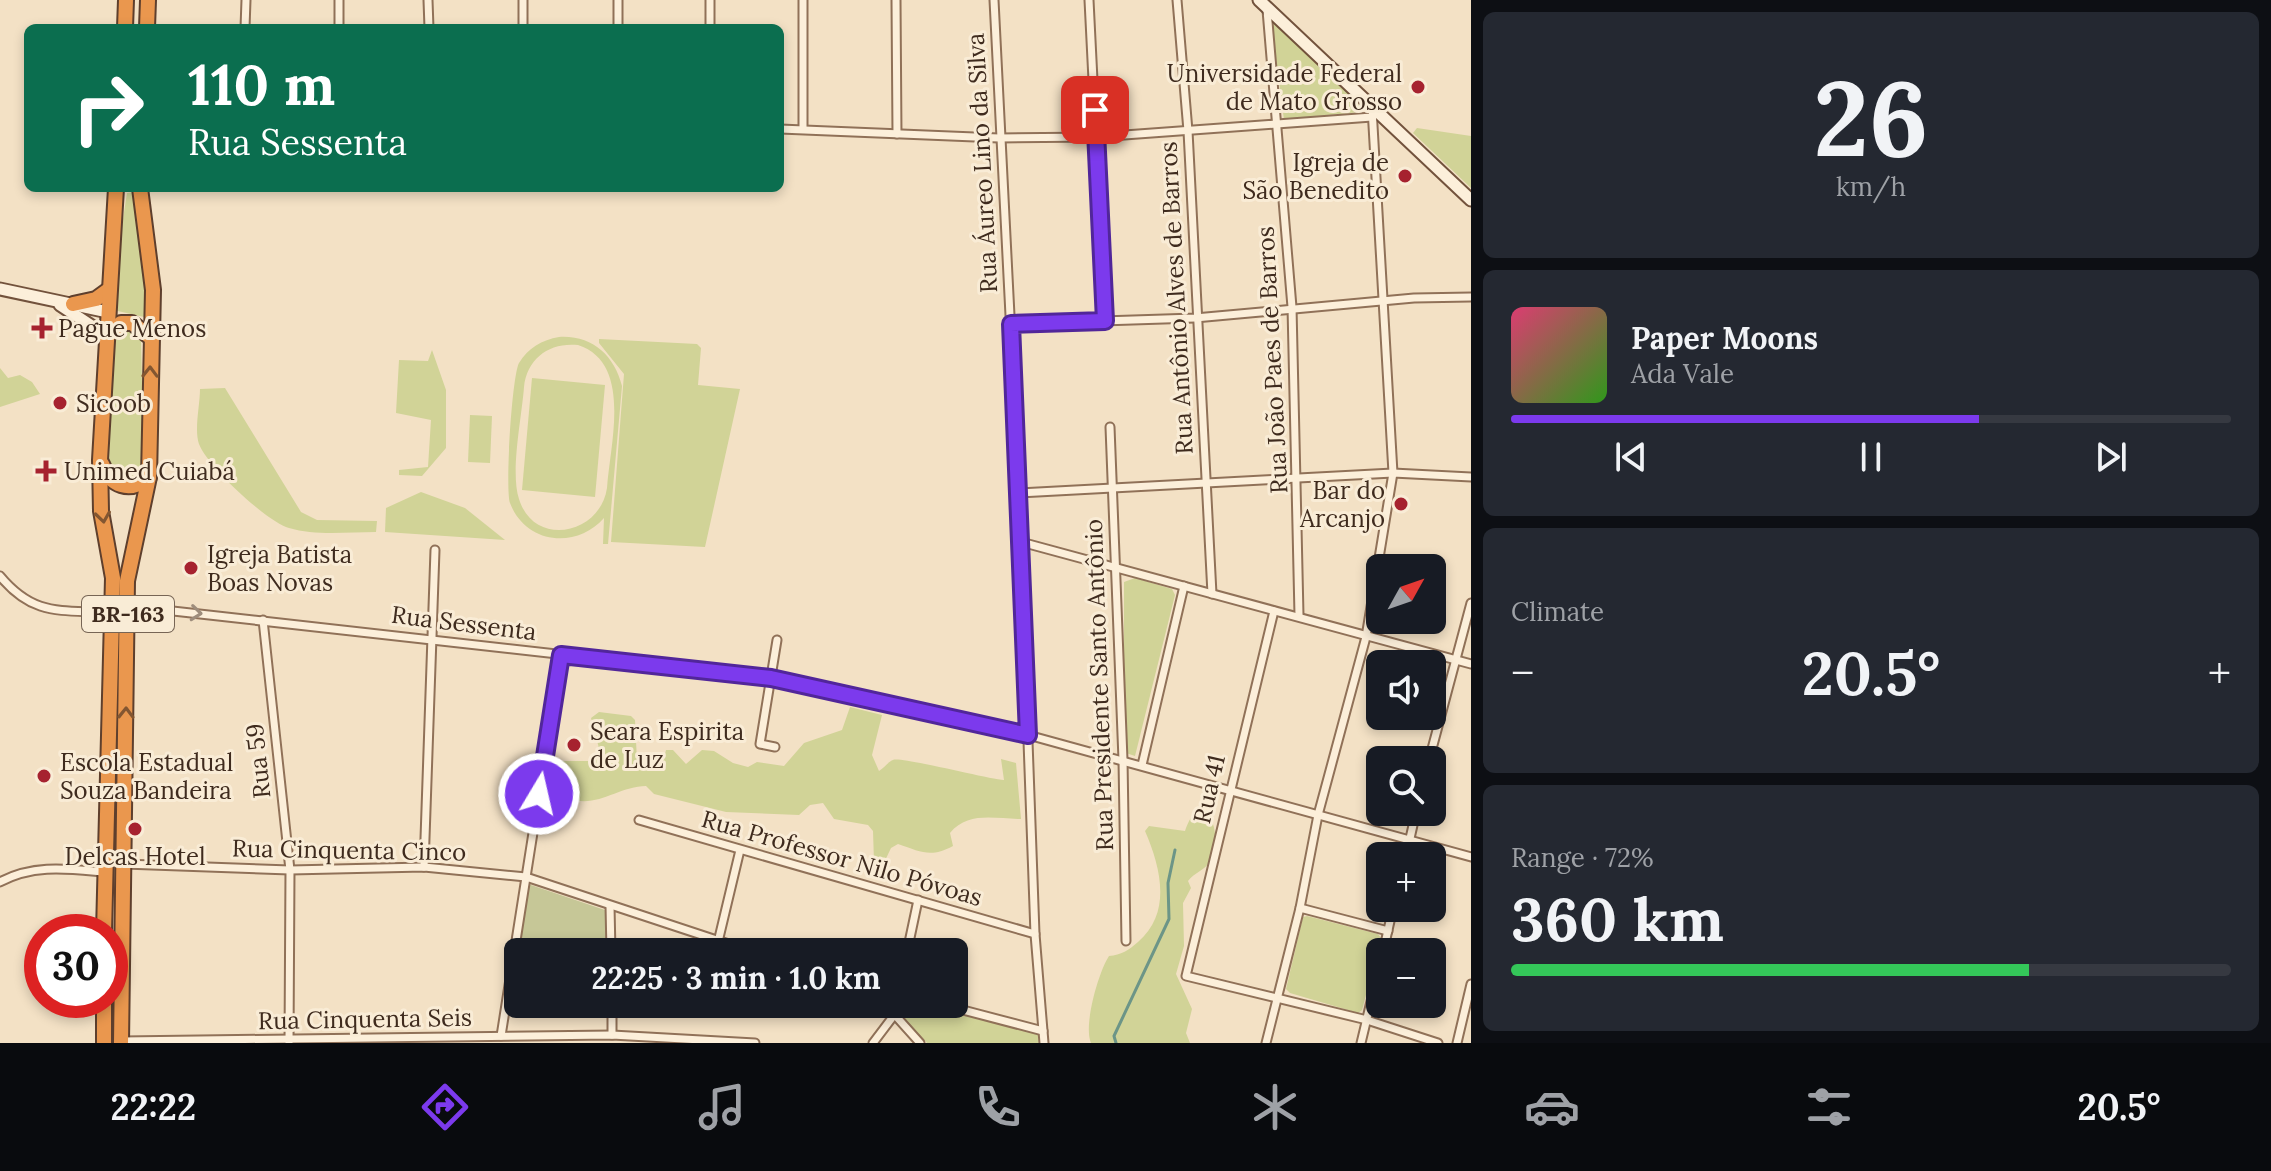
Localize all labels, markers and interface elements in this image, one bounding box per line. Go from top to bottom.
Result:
street label: Rua Áureo Lino da Silva [960,32,1004,294]
text: 110 m [188,49,335,120]
text: 26 [1813,51,1929,184]
icon: right [56,56,160,160]
place label: Universidade Federal de Mato Grosso [1167,58,1402,117]
pin [1061,76,1129,144]
marker: Universidade Federal de Mato Grosso [1409,78,1427,96]
icon: arrive [1073,88,1117,132]
text: Rua Sessenta [188,119,407,165]
street label: Rua Antônio Alves de Barros [1152,141,1200,455]
place label: Igreja de São Benedito [1242,147,1389,206]
marker: Igreja de São Benedito [1396,167,1414,185]
text: km/h [1836,170,1906,203]
street label: Rua João Paes de Barros [1250,226,1294,494]
place label: Pague Menos [58,313,206,344]
marker: Pague Menos [33,319,51,337]
text: Paper Moons [1631,319,1818,357]
text: Ada Vale [1631,357,1734,390]
one-way arrow [141,365,159,378]
place label: Sicoob [76,388,151,419]
marker: Sicoob [51,394,69,412]
icon: previous [1609,435,1653,479]
icon: pause [1849,435,1893,479]
icon: next [2089,435,2133,479]
place label: Unimed Cuiabá [64,456,235,487]
marker: Unimed Cuiabá [35,460,57,482]
place label: Bar do Arcanjo [1299,475,1385,534]
marker: Bar do Arcanjo [1392,495,1410,513]
one-way arrow [94,510,111,524]
street label: Rua Presidente Santo Antônio [1078,519,1120,851]
place label: Igreja Batista Boas Novas [207,539,352,598]
north arrow [1366,554,1446,634]
map controls [1366,554,1446,1018]
marker: Igreja Batista Boas Novas [182,559,200,577]
text: Climate [1511,595,1604,628]
road number: BR-163 [82,596,174,632]
street label: Rua Sessenta [390,599,538,647]
one-way arrow [190,605,203,622]
text: 20.5° [1802,635,1940,711]
text: − [1511,645,1534,701]
text: + [2208,645,2231,701]
button: sound [1366,650,1446,730]
one-way arrow [118,706,135,719]
place label: Seara Espirita de Luz [590,716,744,775]
street label: Rua 59 [239,722,277,800]
marker: Seara Espirita de Luz [565,736,583,754]
button: search [1366,746,1446,826]
place label: Escola Estadual Souza Bandeira [60,747,233,806]
street label: Rua 41 [1186,751,1232,827]
position arrow [497,752,581,836]
marker: Escola Estadual Souza Bandeira [35,767,53,785]
street label: Rua Professor Nilo Póvoas [698,803,986,913]
marker: Delcas Hotel [126,820,144,838]
street label: Rua Cinquenta Cinco [232,832,466,868]
place label: Delcas Hotel [65,841,206,872]
text: Range · 72% [1511,841,1654,874]
button: + [1366,842,1446,922]
text: 360 km [1511,881,1724,957]
speed limit sign: 30 [24,914,128,1018]
button: − [1366,938,1446,1018]
text: 22:25 · 3 min · 1.0 km [591,959,881,997]
street label: Rua Cinquenta Seis [258,1002,472,1036]
icon: directions [417,1079,473,1135]
icon: music [694,1079,750,1135]
icon: phone [970,1079,1026,1135]
icon: climate [1247,1079,1303,1135]
icon: car [1524,1079,1580,1135]
icon: filters [1801,1079,1857,1135]
text: 22:22 [110,1084,196,1130]
text: 20.5° [2078,1084,2161,1130]

